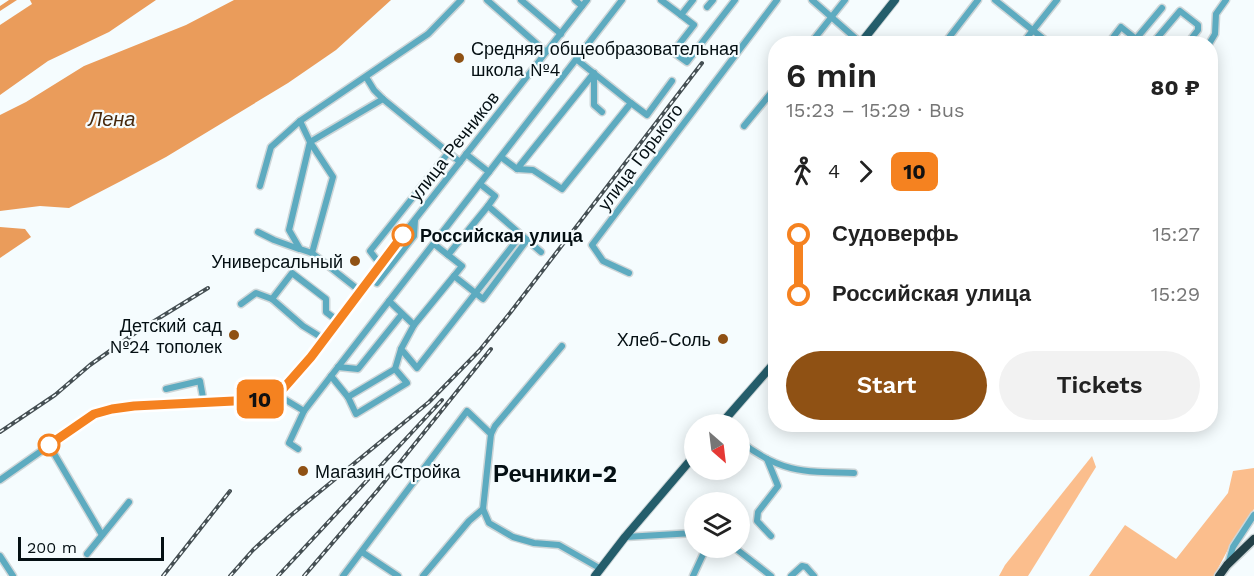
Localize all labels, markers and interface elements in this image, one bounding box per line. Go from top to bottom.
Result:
place label: Средняя общеобразовательная школа №4 [471,38,739,80]
marker: Средняя общеобразовательная школа №4 [452,51,466,65]
text: 6 min [786,56,877,95]
text: 80 ₽ [1151,75,1200,100]
street label: улица Речников [405,87,503,205]
text: 15:23 – 15:29 · Bus [786,98,965,122]
street label: улица Горького [593,100,687,214]
water label: Лена [87,107,135,131]
icon: walk [786,155,819,188]
icon: forward [849,155,882,188]
text: 4 [828,159,840,183]
text: 10 [903,159,926,184]
text: Судоверфь [832,221,959,246]
text: 15:27 [1152,222,1200,246]
marker: Российская улица [392,224,414,246]
place label: Российская улица [420,225,584,246]
place label: Универсальный [211,251,343,272]
marker: Универсальный [348,254,362,268]
text: Российская улица [832,281,1031,306]
text: 15:29 [1151,282,1200,306]
place label: Детский сад №24 тополек [109,315,222,357]
marker: Детский сад №24 тополек [227,328,241,342]
place label: Хлеб-Соль [617,329,711,350]
marker: Хлеб-Соль [716,332,730,346]
button: Start [786,351,987,420]
button: Tickets [999,351,1200,420]
line badge: 10 [233,380,287,418]
text: 10 [249,387,271,412]
north arrow [684,414,750,480]
map controls [684,414,750,558]
unlabelled marker [38,434,60,456]
district label: Речники-2 [493,460,617,488]
place label: Магазин Стройка [315,461,461,482]
marker: Магазин Стройка [296,464,310,478]
button: layers [684,492,750,558]
scale bar [18,534,164,562]
text: 200 m [27,538,77,557]

